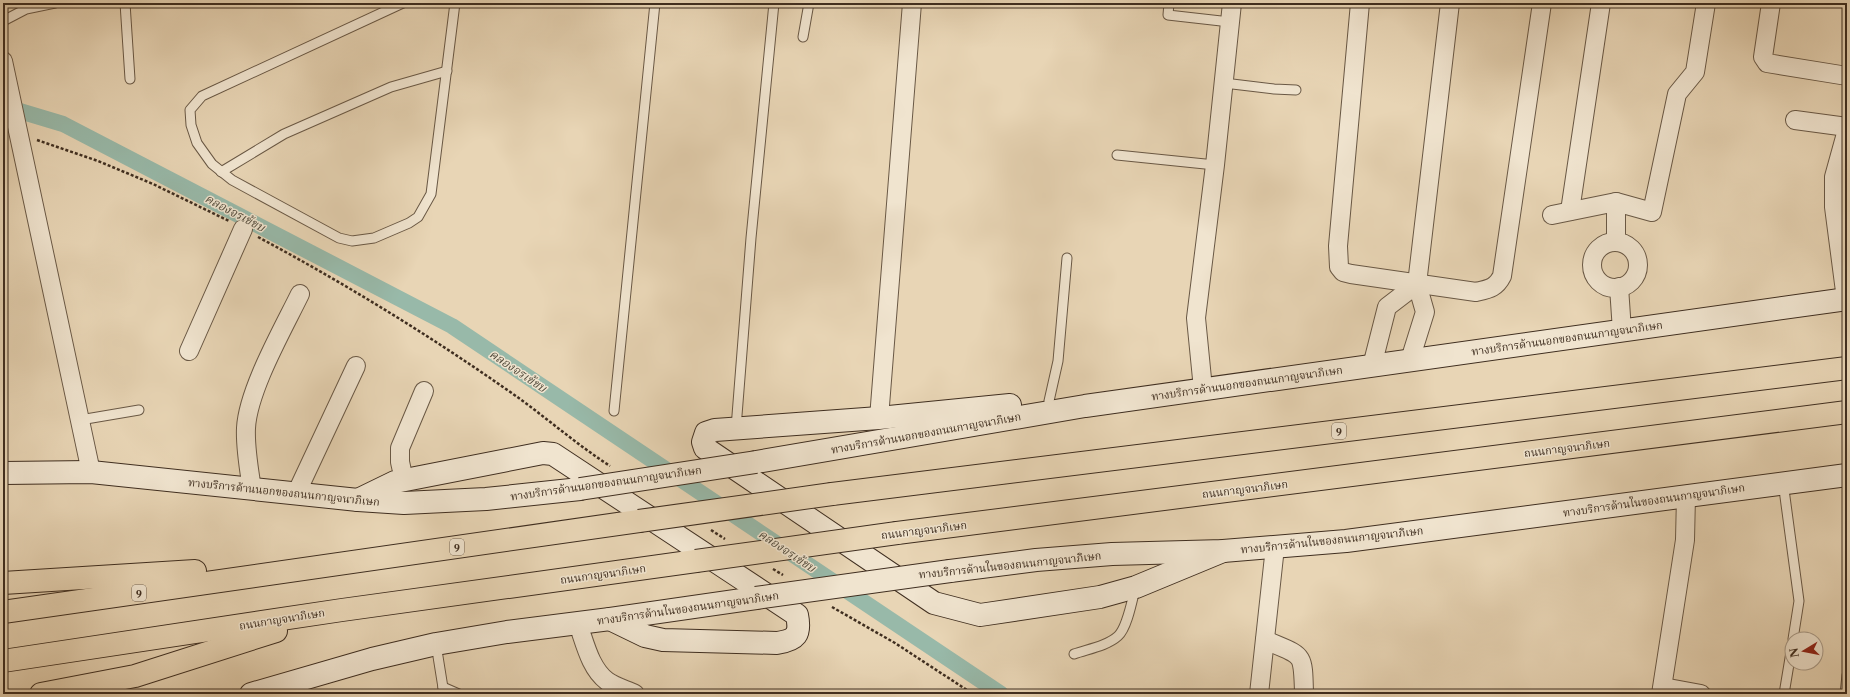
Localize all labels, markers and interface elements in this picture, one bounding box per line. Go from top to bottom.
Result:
water label: คลองจรเข้ขบ [203,190,269,235]
street label: ทางบริการด้านนอกของถนนกาญจนาภิเษก [1471,318,1663,358]
water label: คลองจรเข้ขบ [487,346,551,396]
street label: ทางบริการด้านนอกของถนนกาญจนาภิเษก [1151,363,1343,403]
street label: ทางบริการด้านนอกของถนนกาญจนาภิเษก [830,409,1022,457]
road number: 9 [1332,423,1346,439]
street label: ถนนกาญจนาภิเษก [1523,436,1611,460]
street label: ทางบริการด้านนอกของถนนกาญจนาภิเษก [510,463,702,503]
street label: ทางบริการด้านนอกของถนนกาญจนาภิเษก [187,475,381,509]
street label: ถนนกาญจนาภิเษก [1201,477,1289,501]
street label: ทางบริการด้านในของถนนกาญจนาภิเษก [1562,480,1746,520]
street label: ถนนกาญจนาภิเษก [880,518,968,542]
street label: ทางบริการด้านในของถนนกาญจนาภิเษก [1240,523,1424,557]
water label: คลองจรเข้ขบ [756,526,820,576]
road number: 9 [450,539,464,555]
street label: ทางบริการด้านในของถนนกาญจนาภิเษก [918,548,1102,582]
street label: ถนนกาญจนาภิเษก [559,561,647,587]
road number: 9 [132,585,146,601]
street label: ทางบริการด้านในของถนนกาญจนาภิเษก [596,588,780,628]
street label: ถนนกาญจนาภิเษก [238,605,326,633]
north arrow [1784,631,1824,671]
text: N [1786,646,1802,659]

